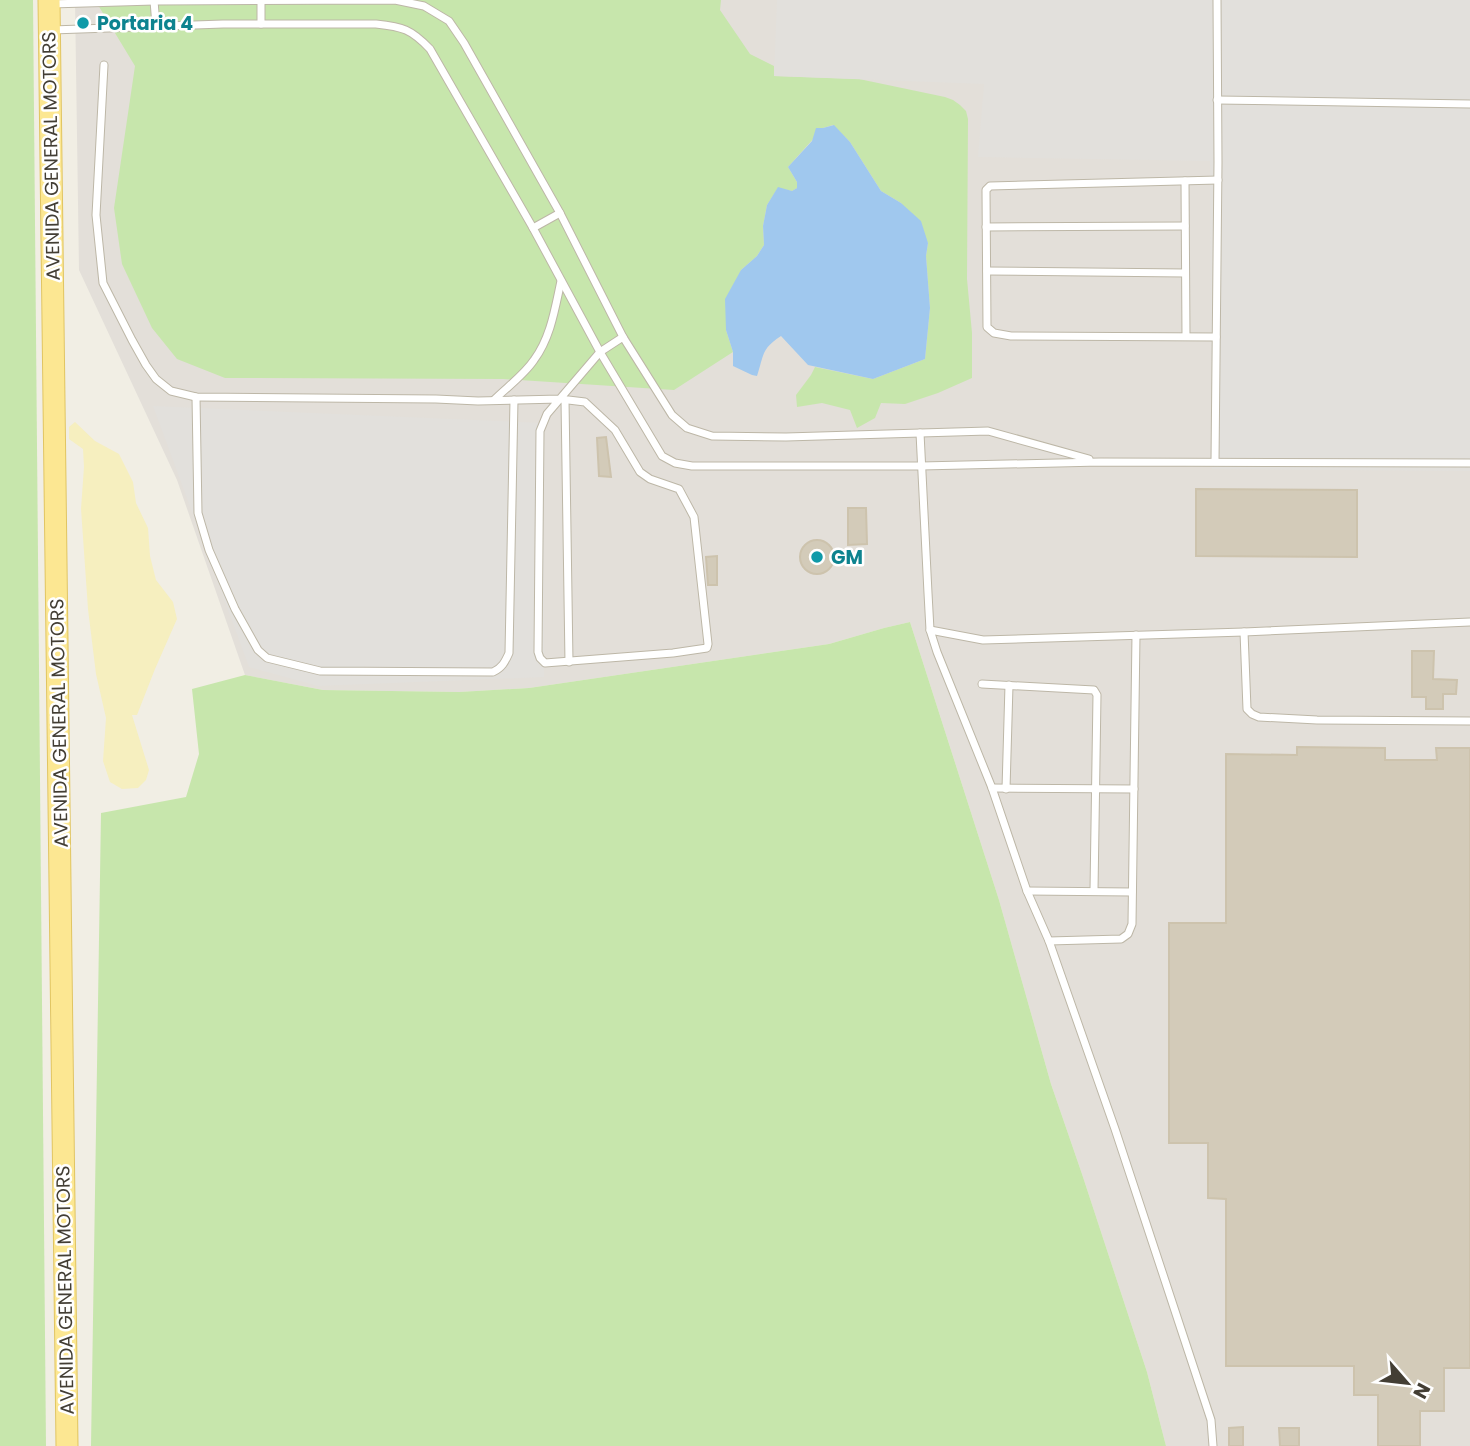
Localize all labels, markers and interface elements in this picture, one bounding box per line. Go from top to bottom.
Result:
place label: Portaria 4 [97,10,193,37]
marker: Portaria 4 [75,15,91,31]
street label: AVENIDA GENERAL MOTORS [35,31,67,281]
place label: GM [831,544,863,571]
marker: GM [809,549,825,565]
street label: AVENIDA GENERAL MOTORS [43,598,75,848]
street label: AVENIDA GENERAL MOTORS [49,1165,81,1415]
north arrow [1372,1348,1442,1418]
text: N [1406,1378,1437,1403]

